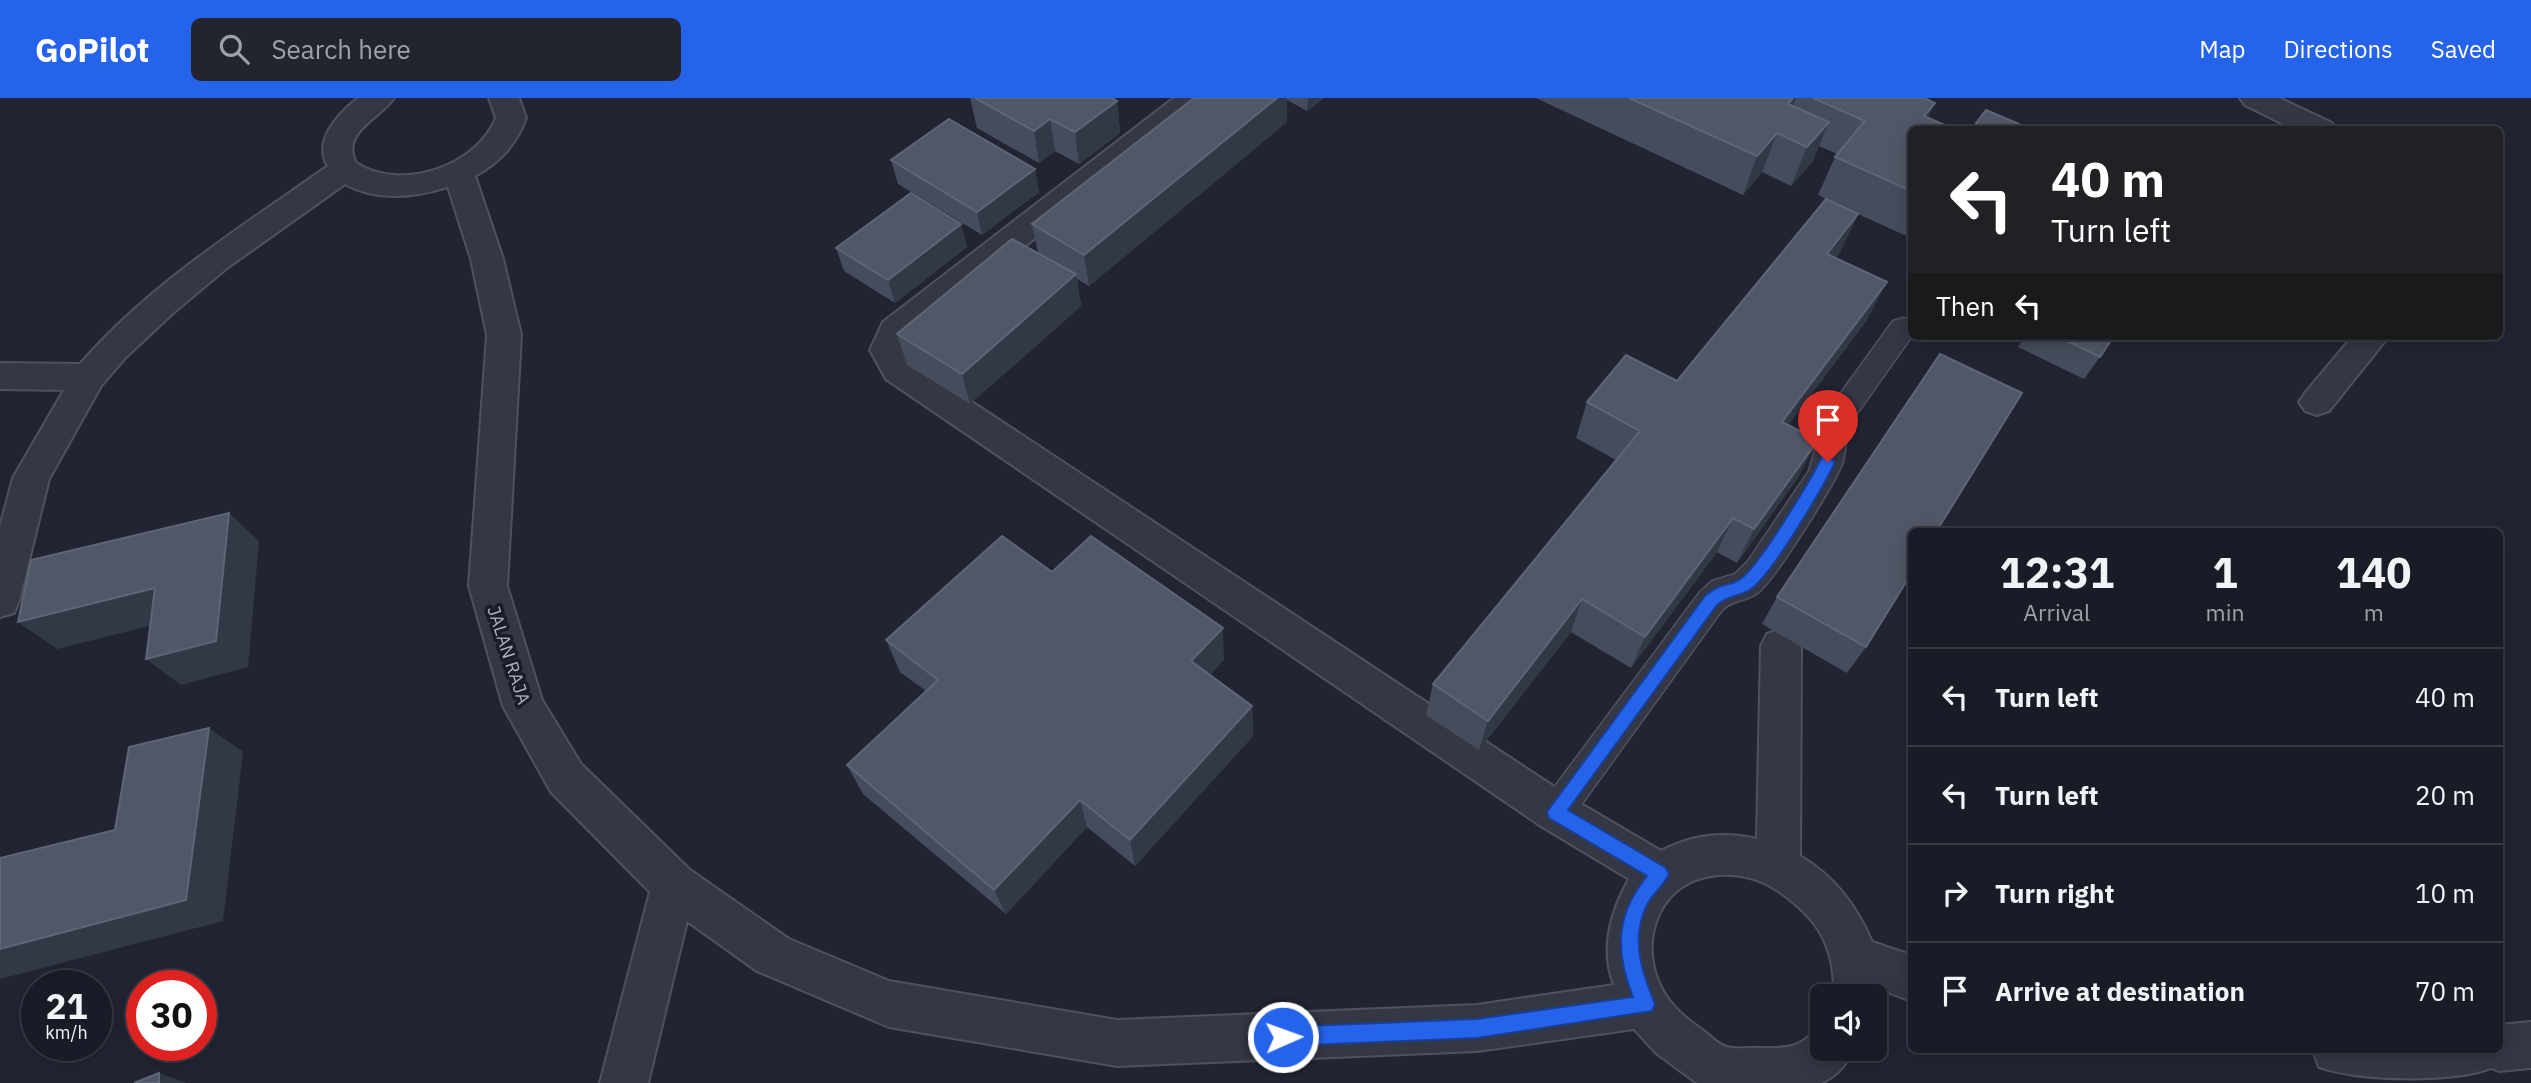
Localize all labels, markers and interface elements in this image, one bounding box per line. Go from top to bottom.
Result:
search box [191,18,681,81]
text: GoPilot [35,28,149,71]
icon: search [215,30,253,68]
text: Search here [271,32,411,66]
text: Map [2199,33,2245,65]
text: Directions [2283,33,2393,65]
text: Saved [2431,33,2496,65]
text: 40 m [2051,147,2165,210]
icon: left [1936,154,2027,245]
text: Turn left [2051,209,2171,251]
icon: left [2009,287,2047,325]
text: Then [1936,289,1995,323]
pin [1798,390,1858,462]
icon: arrive [1809,401,1847,439]
text: 12:31 [1999,545,2114,600]
text: 1 [2212,545,2238,600]
text: 140 [2336,545,2412,600]
text: Arrival [2023,597,2090,627]
text: min [2206,597,2244,627]
text: m [2364,597,2384,627]
street label: JALAN RAJA [482,603,536,708]
icon: left [1936,678,1974,716]
text: Turn left [1995,680,2098,714]
text: 40 m [2415,680,2475,714]
icon: left [1936,776,1974,814]
text: Turn left [1995,778,2098,812]
text: 20 m [2415,778,2475,812]
icon: right [1936,874,1974,912]
text: Turn right [1995,876,2114,910]
text: 10 m [2415,876,2475,910]
speed limit sign: 30 [126,970,217,1061]
icon: arrive [1936,972,1974,1010]
text: Arrive at destination [1995,974,2245,1008]
text: 70 m [2415,974,2475,1008]
text: 21 [45,983,88,1029]
map controls [1810,984,1887,1061]
button: sound [1810,984,1887,1061]
position arrow [1246,1000,1320,1074]
text: km/h [45,1021,88,1044]

